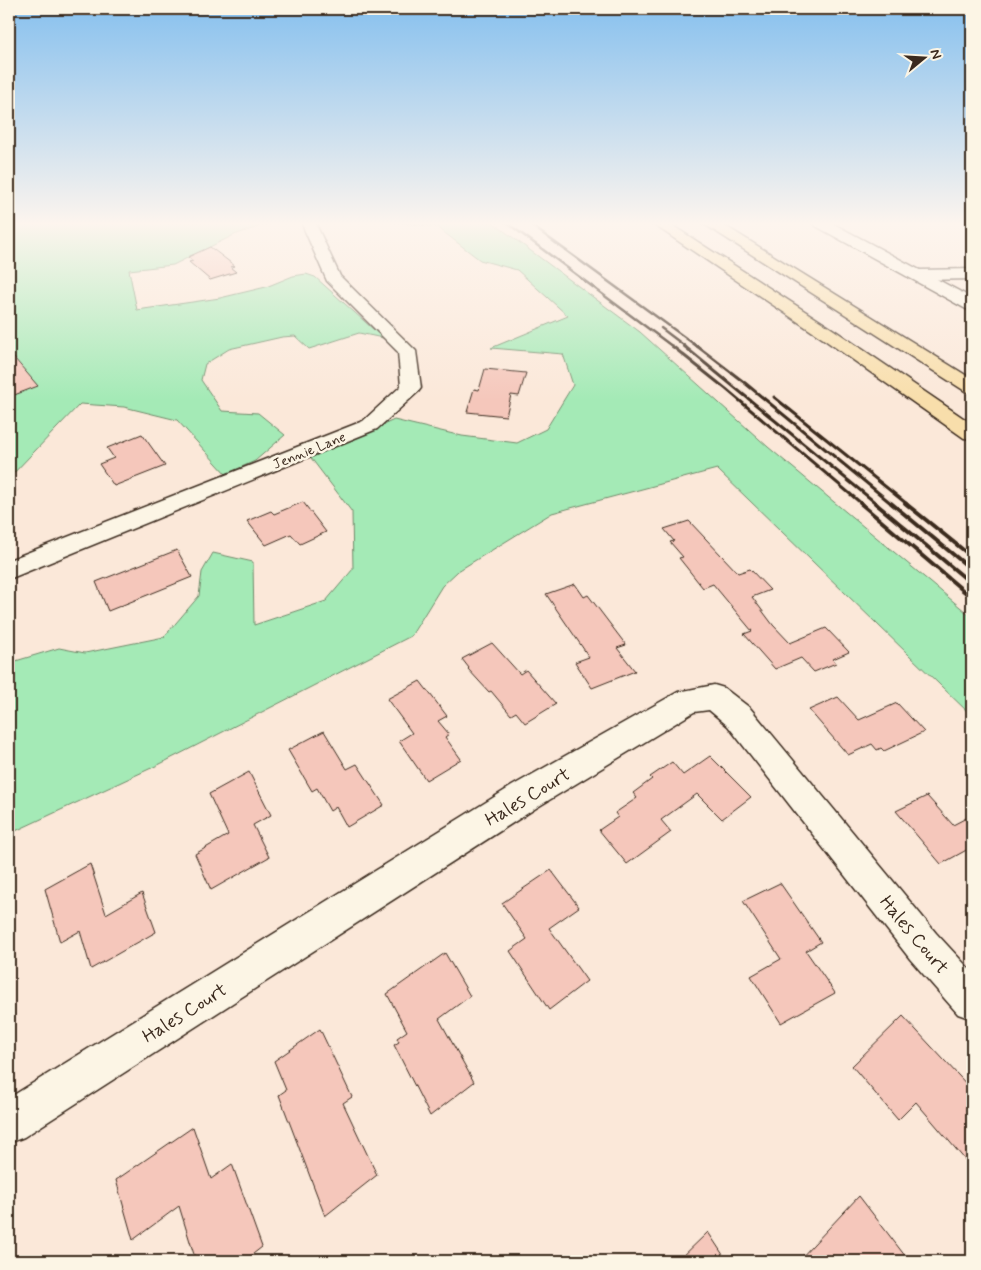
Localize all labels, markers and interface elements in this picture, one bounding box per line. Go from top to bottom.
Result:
north arrow [898,32,948,82]
text: N [925,47,945,62]
street label: Jennie Lane [270,428,349,474]
street label: Hales Court [480,762,575,833]
street label: Hales Court [874,890,954,980]
street label: Hales Court [138,977,232,1049]

